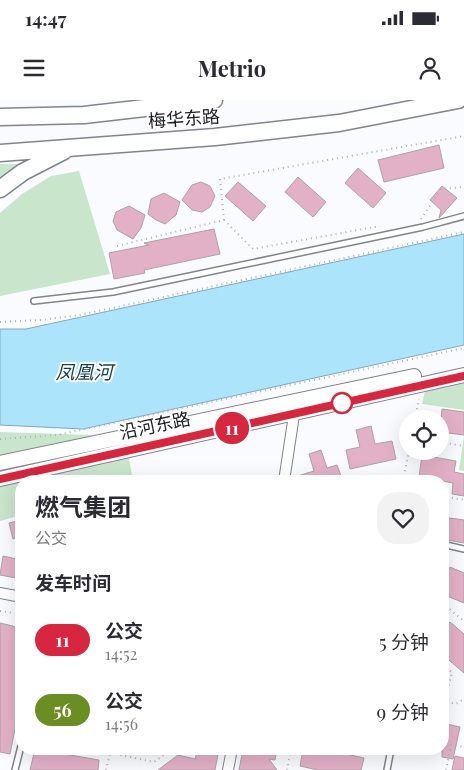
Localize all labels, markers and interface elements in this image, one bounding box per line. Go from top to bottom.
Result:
text: 14:47 [25,5,66,31]
text: Metrio [198,53,266,83]
icon: menu [20,54,48,82]
icon: person [416,54,444,82]
street label: 梅华东路 [147,104,221,132]
water label: 凤凰河 [55,358,116,384]
unlabelled marker [331,392,353,414]
street label: 沿河东路 [117,406,193,444]
map controls [399,410,449,460]
button: locate [399,410,449,460]
line badge: 11 [210,412,254,444]
text: 11 [225,416,239,440]
text: 燃气集团 [35,490,131,522]
button: heart [377,492,429,544]
text: 公交 [35,527,67,548]
text: 发车时间 [35,569,111,595]
text: 公交 [105,617,143,643]
text: 11 [56,628,69,652]
text: 5 分钟 [379,628,429,654]
text: 14:52 [105,643,137,664]
text: 公交 [105,687,143,713]
text: 56 [53,698,72,722]
text: 9 分钟 [377,698,429,724]
text: 14:56 [105,713,138,734]

